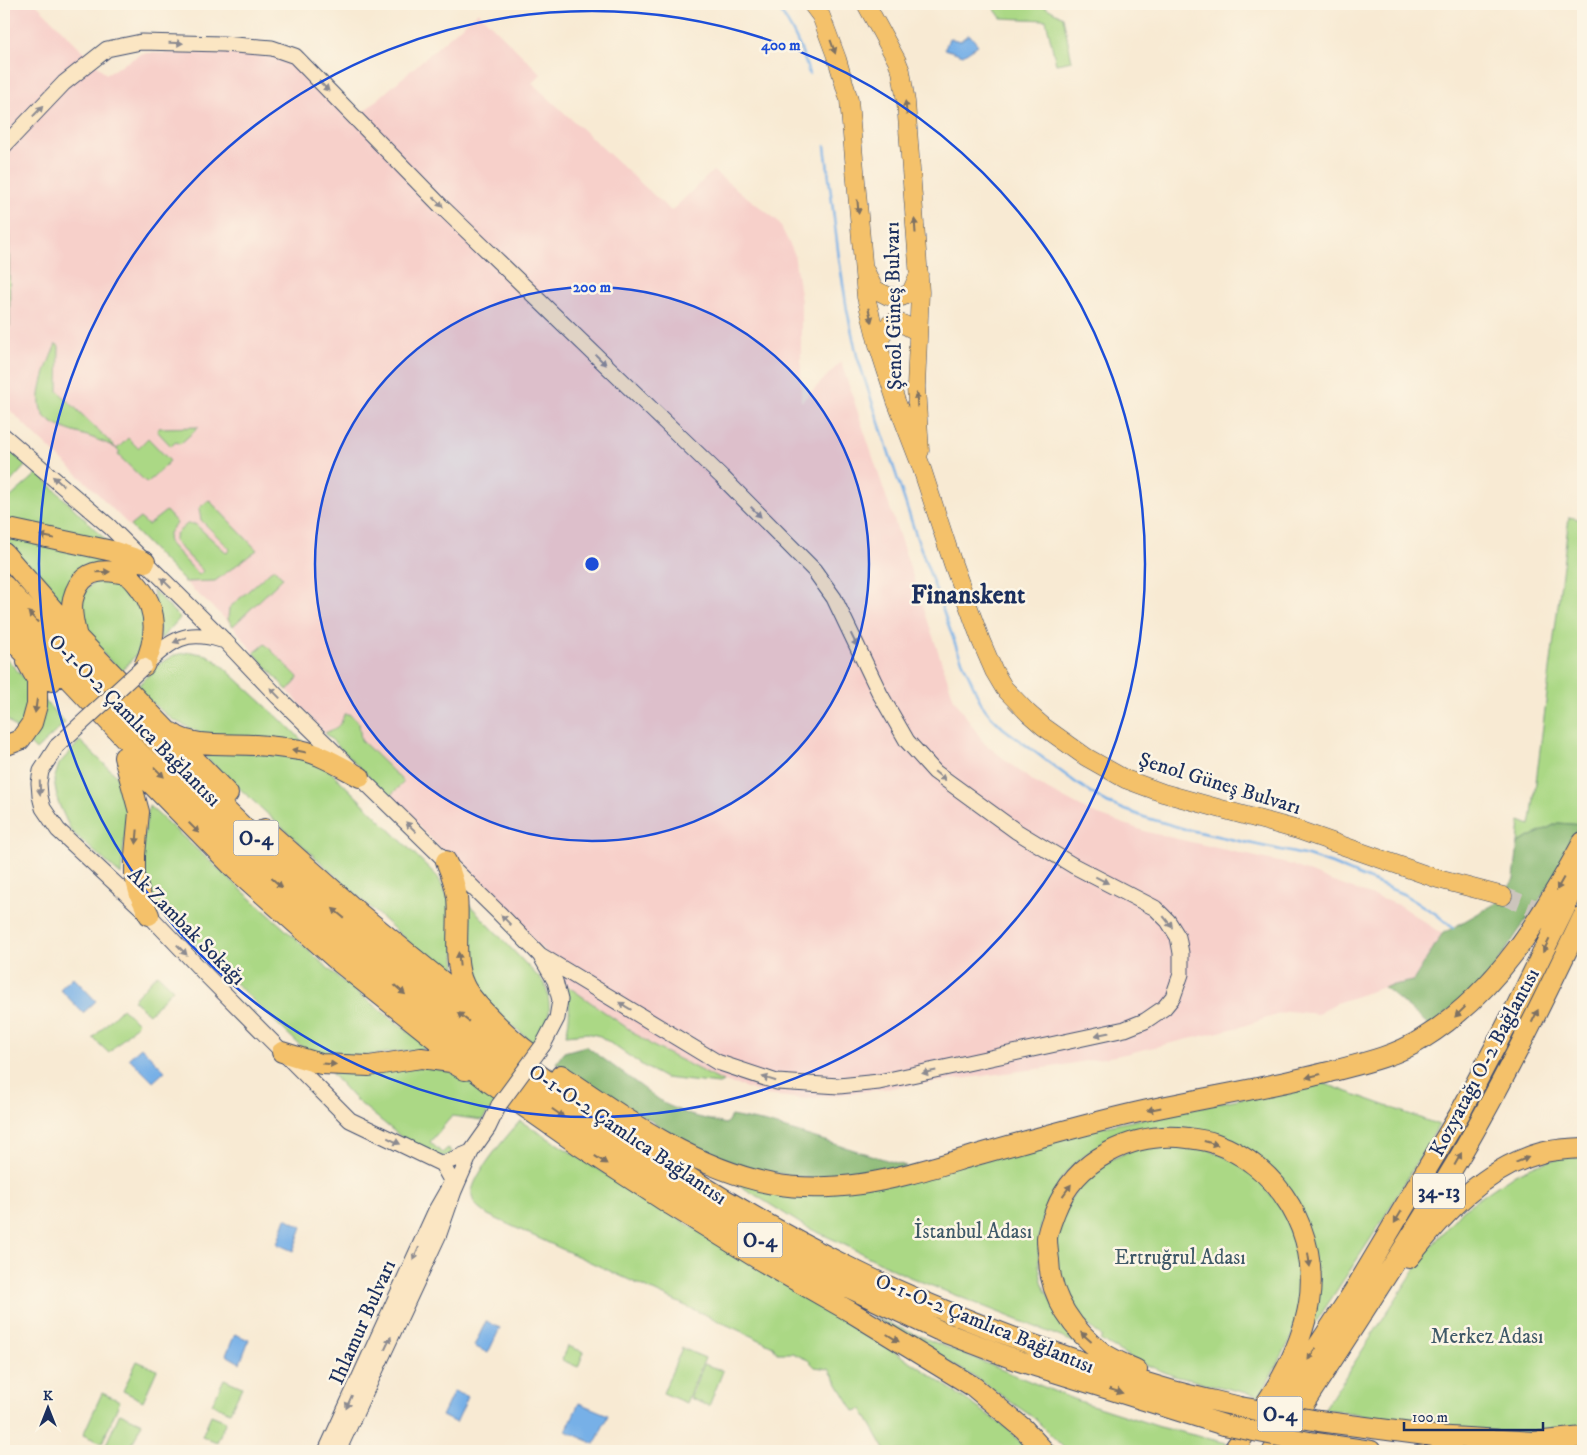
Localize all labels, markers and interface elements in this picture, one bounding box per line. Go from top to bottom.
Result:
text: 400 m [760,36,801,55]
one-way arrow [168,39,184,47]
one-way arrow [830,40,837,55]
one-way arrow [318,80,330,92]
one-way arrow [902,100,910,116]
one-way arrow [32,105,44,117]
one-way arrow [432,196,444,208]
one-way arrow [854,199,862,215]
one-way arrow [911,217,919,233]
street label: Şenol Güneş Bulvarı [880,222,908,390]
text: 200 m [573,278,612,297]
one-way arrow [866,308,874,323]
one-way arrow [594,354,606,366]
one-way arrow [913,392,921,408]
one-way arrow [51,476,64,487]
one-way arrow [750,506,762,518]
one-way arrow [38,533,54,541]
centre of rings [583,555,601,573]
one-way arrow [96,568,112,576]
one-way arrow [160,577,172,589]
district label: Finanskent [911,579,1026,612]
one-way arrow [27,611,39,623]
street label: O-1-O-2 Çamlıca Bağlantısı [42,629,226,813]
one-way arrow [850,632,858,647]
one-way arrow [173,636,188,644]
one-way arrow [269,688,281,700]
one-way arrow [32,698,40,714]
one-way arrow [291,746,307,754]
street label: Şenol Güneş Bulvarı [1135,747,1304,821]
one-way arrow [153,766,165,778]
one-way arrow [933,770,946,781]
one-way arrow [36,781,44,797]
road number: O-4 [234,820,278,856]
one-way arrow [188,821,200,833]
one-way arrow [405,821,417,833]
one-way arrow [132,829,140,845]
street label: Ak Zambak Sokağı [122,862,251,991]
one-way arrow [1094,876,1109,884]
one-way arrow [271,877,283,889]
one-way arrow [1556,877,1564,892]
one-way arrow [332,908,344,919]
one-way arrow [500,914,512,926]
one-way arrow [1162,915,1173,928]
one-way arrow [1542,939,1550,953]
one-way arrow [176,944,188,956]
one-way arrow [454,951,462,967]
street label: Kozyatağı O-2 Bağlantısı [1424,964,1546,1161]
one-way arrow [393,984,405,996]
one-way arrow [618,1002,631,1011]
one-way arrow [1455,1006,1467,1018]
one-way arrow [1532,1009,1540,1023]
one-way arrow [457,1011,470,1022]
one-way arrow [1094,1030,1110,1038]
street label: O-1-O-2 Çamlıca Bağlantısı [523,1059,732,1211]
one-way arrow [321,1061,337,1069]
one-way arrow [921,1068,937,1076]
one-way arrow [1306,1072,1321,1080]
one-way arrow [761,1075,776,1082]
one-way arrow [1146,1106,1162,1114]
one-way arrow [552,1108,565,1118]
one-way arrow [387,1137,401,1145]
one-way arrow [1204,1139,1219,1147]
one-way arrow [1454,1152,1462,1166]
one-way arrow [595,1155,608,1164]
one-way arrow [1515,1156,1530,1164]
road number: 34-13 [1413,1174,1465,1208]
one-way arrow [1062,1183,1072,1197]
one-way arrow [1394,1210,1403,1223]
park label: İstanbul Adası [914,1218,1032,1245]
road number: O-4 [738,1222,782,1258]
park label: Ertruğrul Adası [1114,1245,1246,1271]
one-way arrow [412,1247,420,1261]
one-way arrow [1306,1253,1314,1269]
street label: Ihlamur Bulvarı [324,1256,402,1389]
street label: O-1-O-2 Çamlıca Bağlantısı [871,1268,1098,1380]
park label: Merkez Adası [1430,1324,1544,1350]
one-way arrow [1080,1331,1092,1343]
one-way arrow [886,1334,899,1343]
one-way arrow [384,1336,392,1350]
one-way arrow [1307,1348,1317,1361]
north arrow [22,1382,72,1432]
text: K [43,1387,54,1405]
one-way arrow [1109,1388,1124,1396]
one-way arrow [344,1395,352,1409]
road number: O-4 [1258,1396,1302,1432]
scale bar [1404,1400,1543,1432]
text: 100 m [1412,1408,1448,1427]

